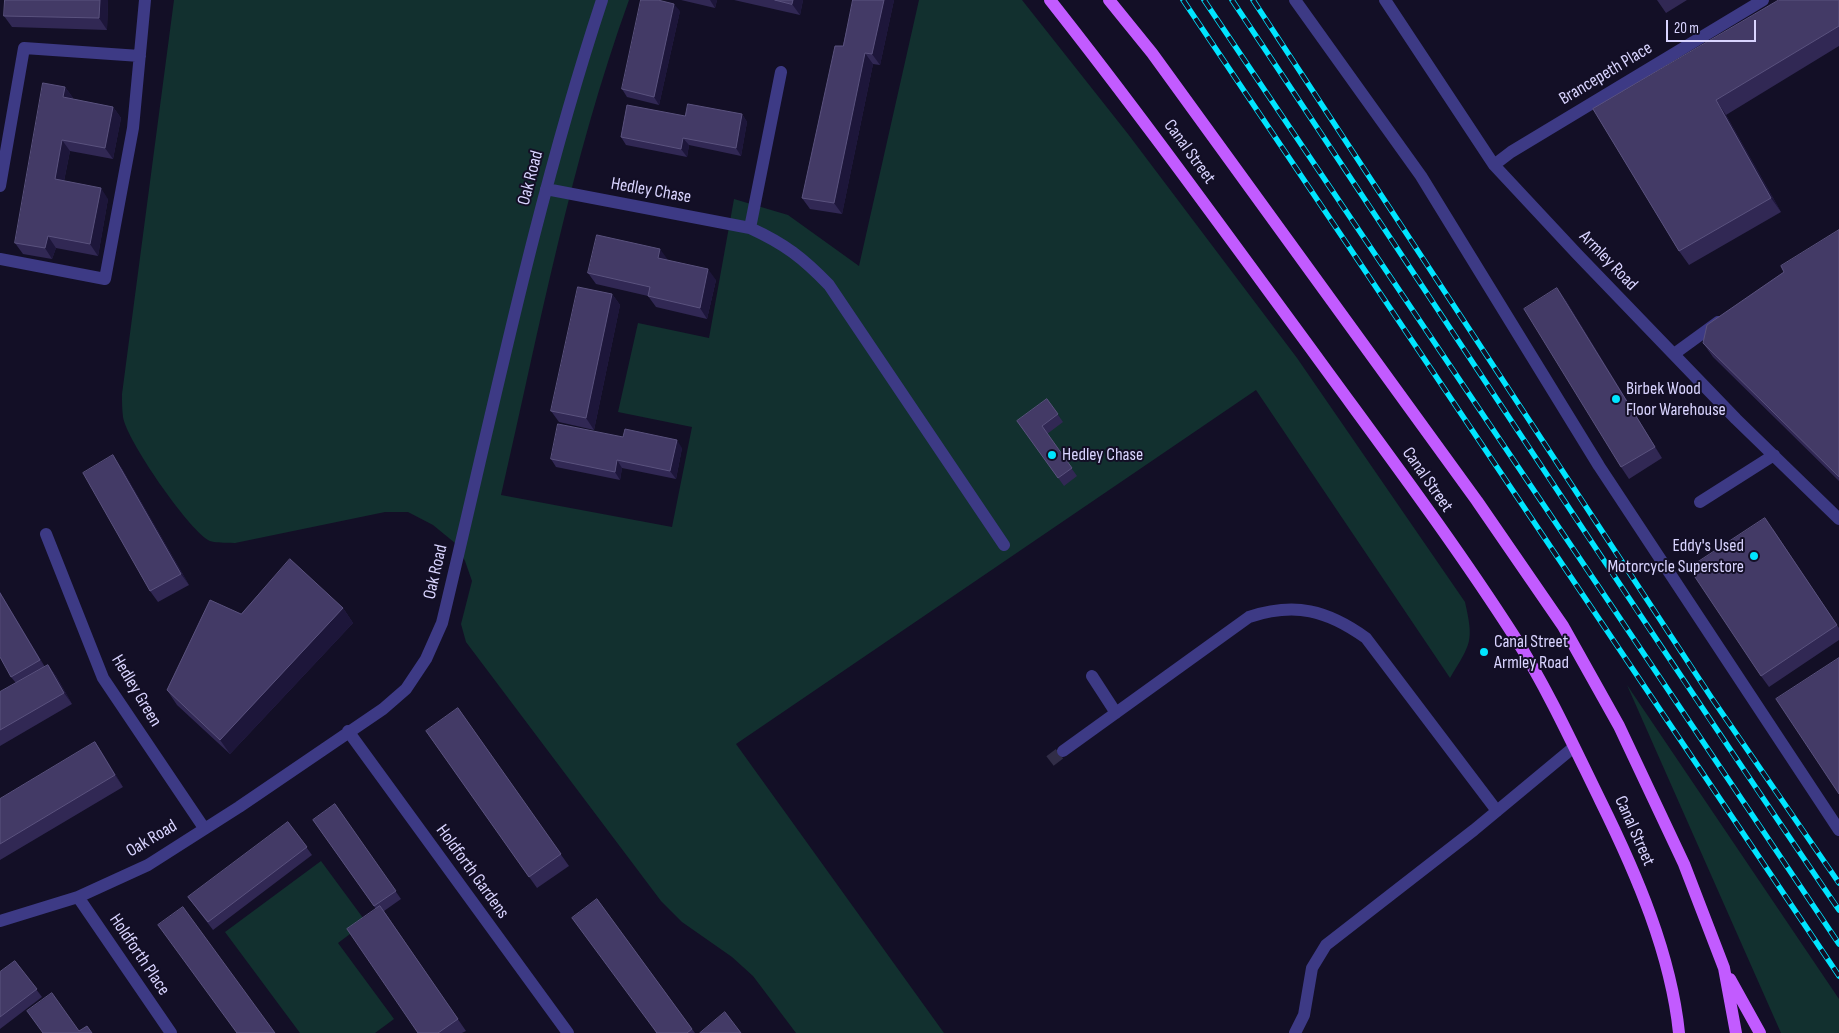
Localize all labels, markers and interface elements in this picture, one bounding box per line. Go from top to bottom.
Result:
scale bar [1669,10,1759,42]
text: 20 m [1674,19,1699,38]
street label: Brancepeth Place [1556,38,1656,110]
street label: Canal Street [1158,116,1220,188]
street label: Oak Road [513,148,549,208]
street label: Hedley Chase [609,173,693,209]
street label: Armley Road [1574,227,1642,295]
place label: Birbek Wood Floor Warehouse [1626,378,1726,420]
marker: Birbek Wood Floor Warehouse [1610,393,1622,405]
street label: Canal Street [1397,443,1457,517]
place label: Hedley Chase [1062,444,1143,466]
marker: Hedley Chase [1046,449,1058,461]
place label: Eddy's Used Motorcycle Superstore [1607,535,1744,578]
street label: Oak Road [419,543,453,601]
marker: Eddy's Used Motorcycle Superstore [1748,550,1760,562]
place label: Canal Street Armley Road [1494,631,1569,674]
marker: Canal Street Armley Road [1478,646,1490,658]
street label: Hedley Green [106,651,166,731]
street label: Canal Street [1609,793,1659,869]
street label: Oak Road [123,815,181,863]
street label: Holdforth Gardens [431,821,513,923]
street label: Holdforth Place [104,910,174,1000]

